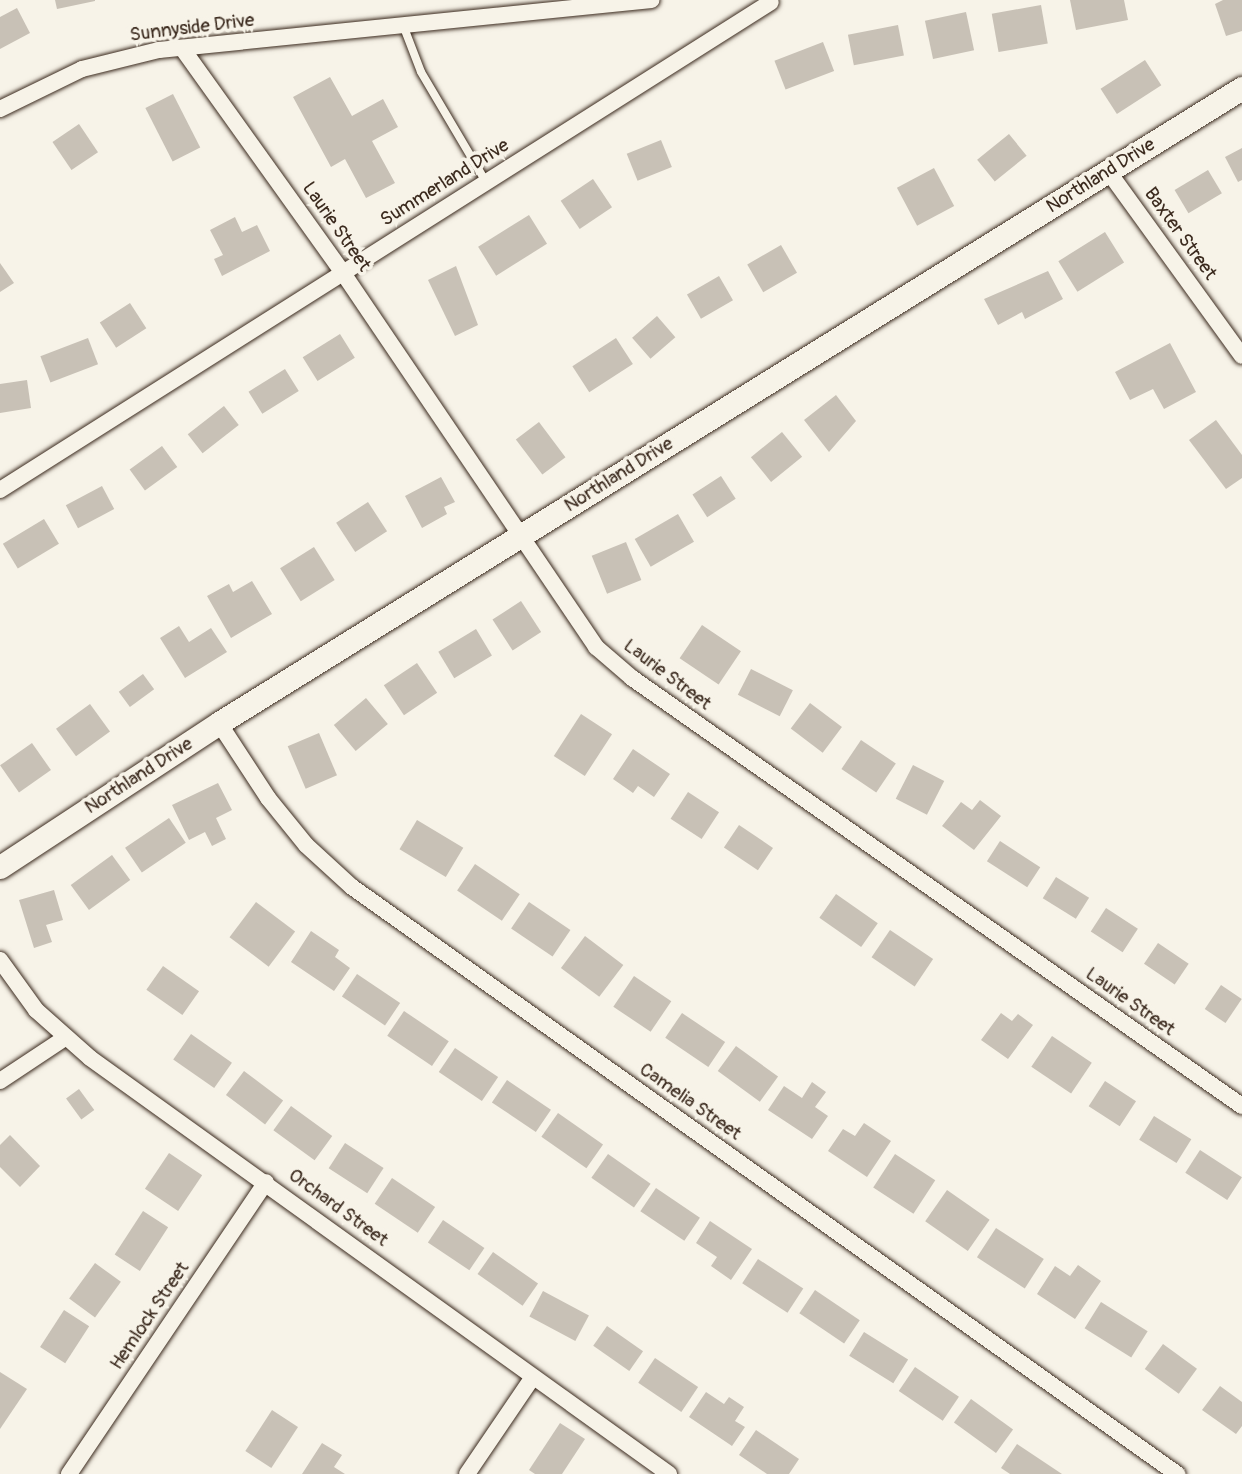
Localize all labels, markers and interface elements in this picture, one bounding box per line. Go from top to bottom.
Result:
street label: Sunnyside Drive [128,9,256,47]
street label: Northland Drive [1042,133,1160,219]
street label: Summerland Drive [376,134,514,232]
street label: Laurie Street [297,178,375,276]
street label: Baxter Street [1139,183,1221,285]
street label: Northland Drive [560,432,678,518]
street label: Laurie Street [619,635,715,715]
street label: Northland Drive [81,733,197,819]
street label: Laurie Street [1081,963,1179,1041]
street label: Camelia Street [635,1058,745,1146]
street label: Orchard Street [284,1164,392,1252]
street label: Hemlock Street [106,1258,194,1374]

